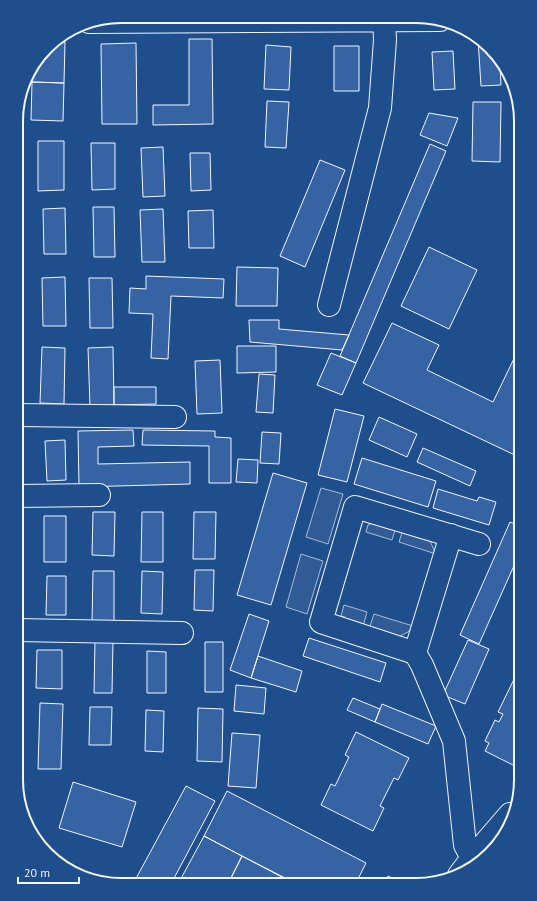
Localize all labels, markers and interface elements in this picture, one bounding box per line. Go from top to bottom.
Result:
scale bar [18,859,79,885]
text: 20 m [24,865,50,880]

